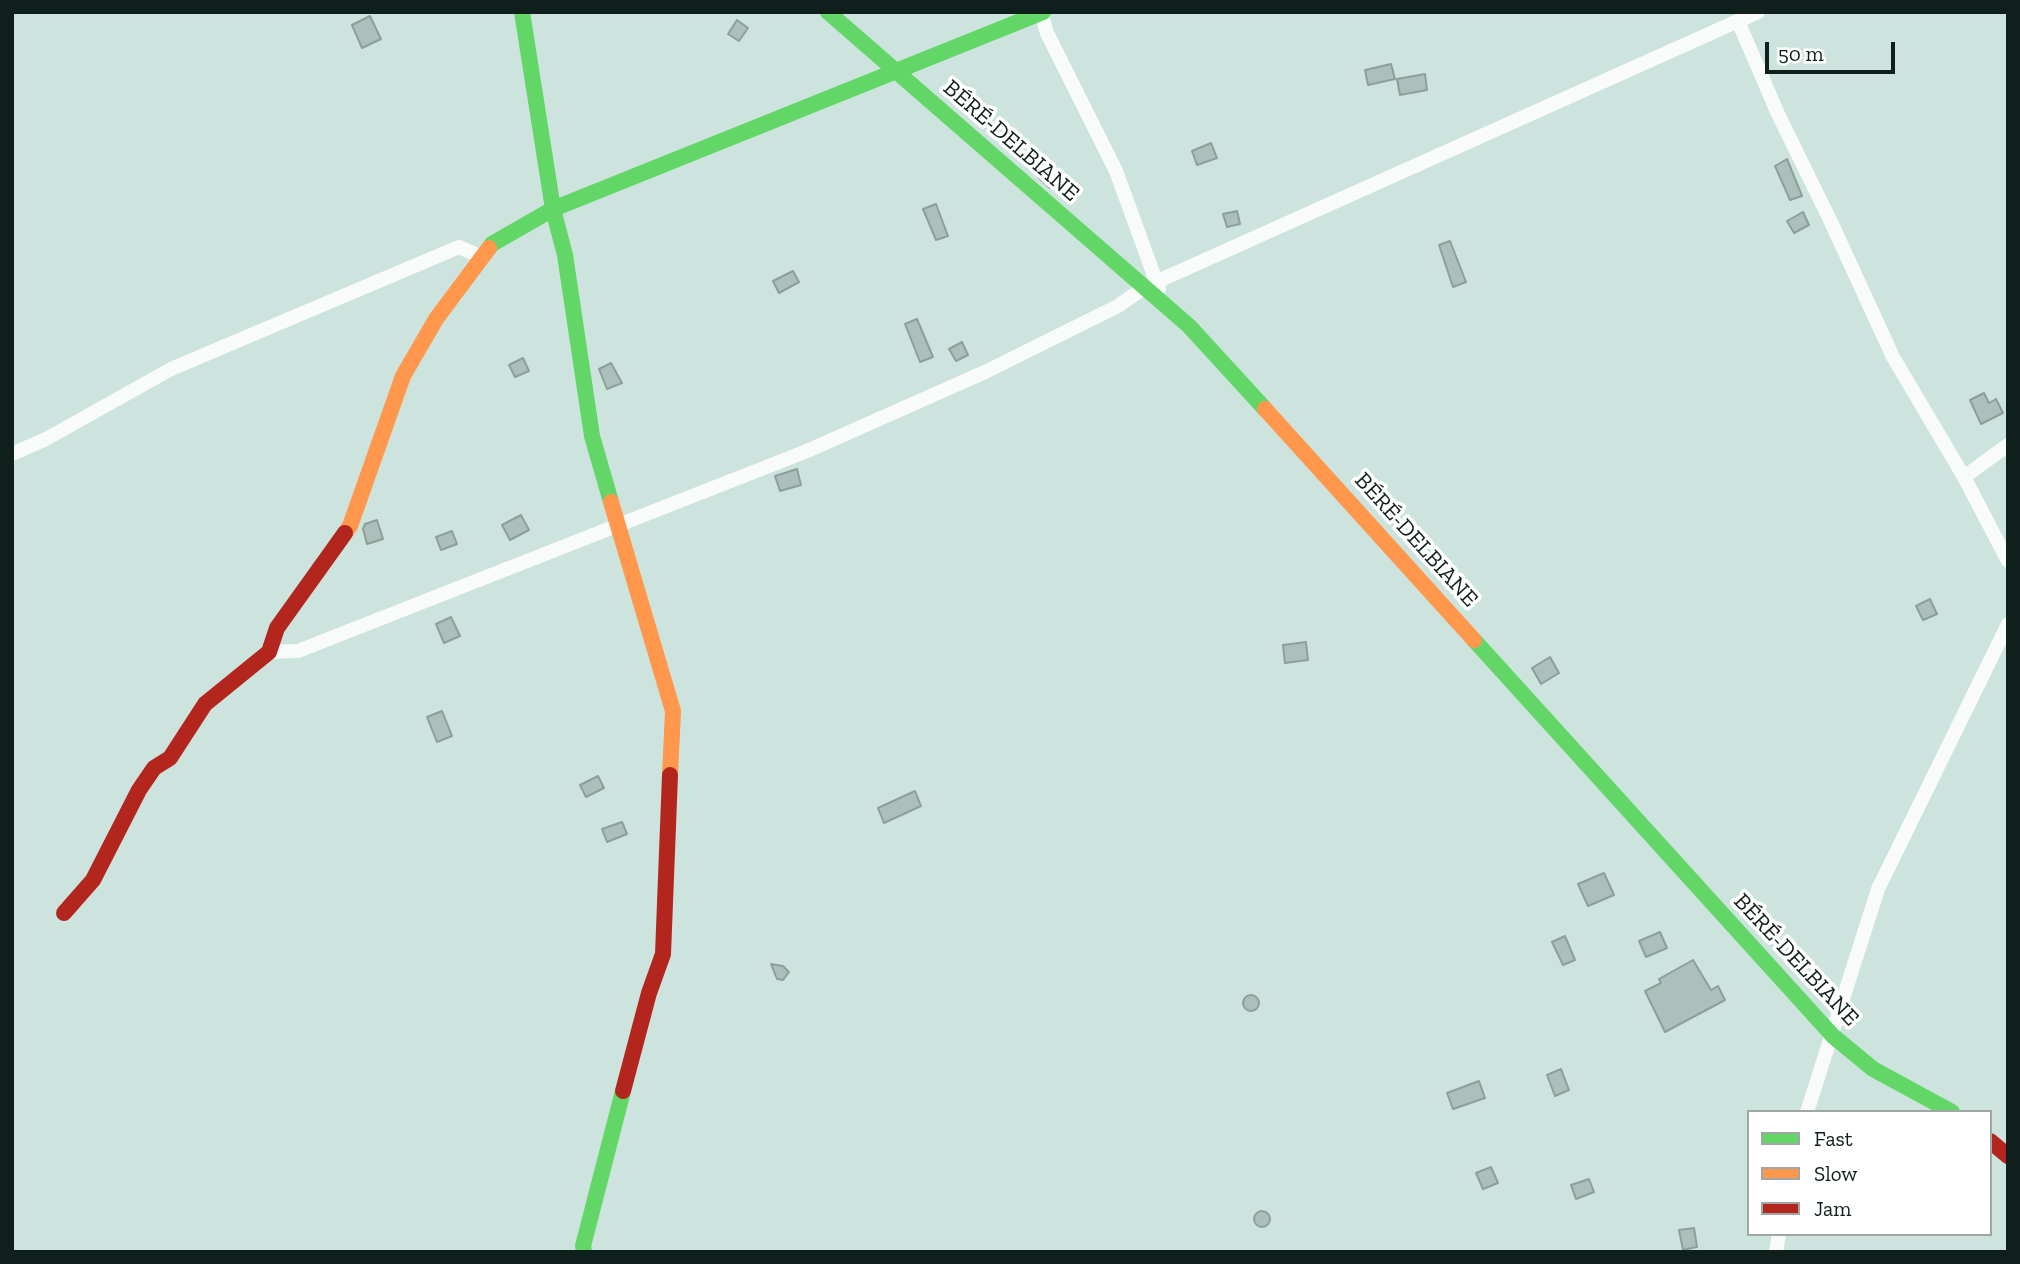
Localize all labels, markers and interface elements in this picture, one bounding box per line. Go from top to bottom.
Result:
scale bar [1768,28,1898,72]
text: 50 m [1778,41,1824,66]
street label: BÉRÉ-DELBIANE [937,74,1085,208]
street label: BÉRÉ-DELBIANE [1348,467,1484,613]
street label: BÉRÉ-DELBIANE [1728,888,1864,1032]
legend [1747,1110,1992,1236]
text: Fast [1814,1126,1853,1151]
text: Slow [1814,1161,1857,1186]
text: Jam [1814,1196,1851,1221]

